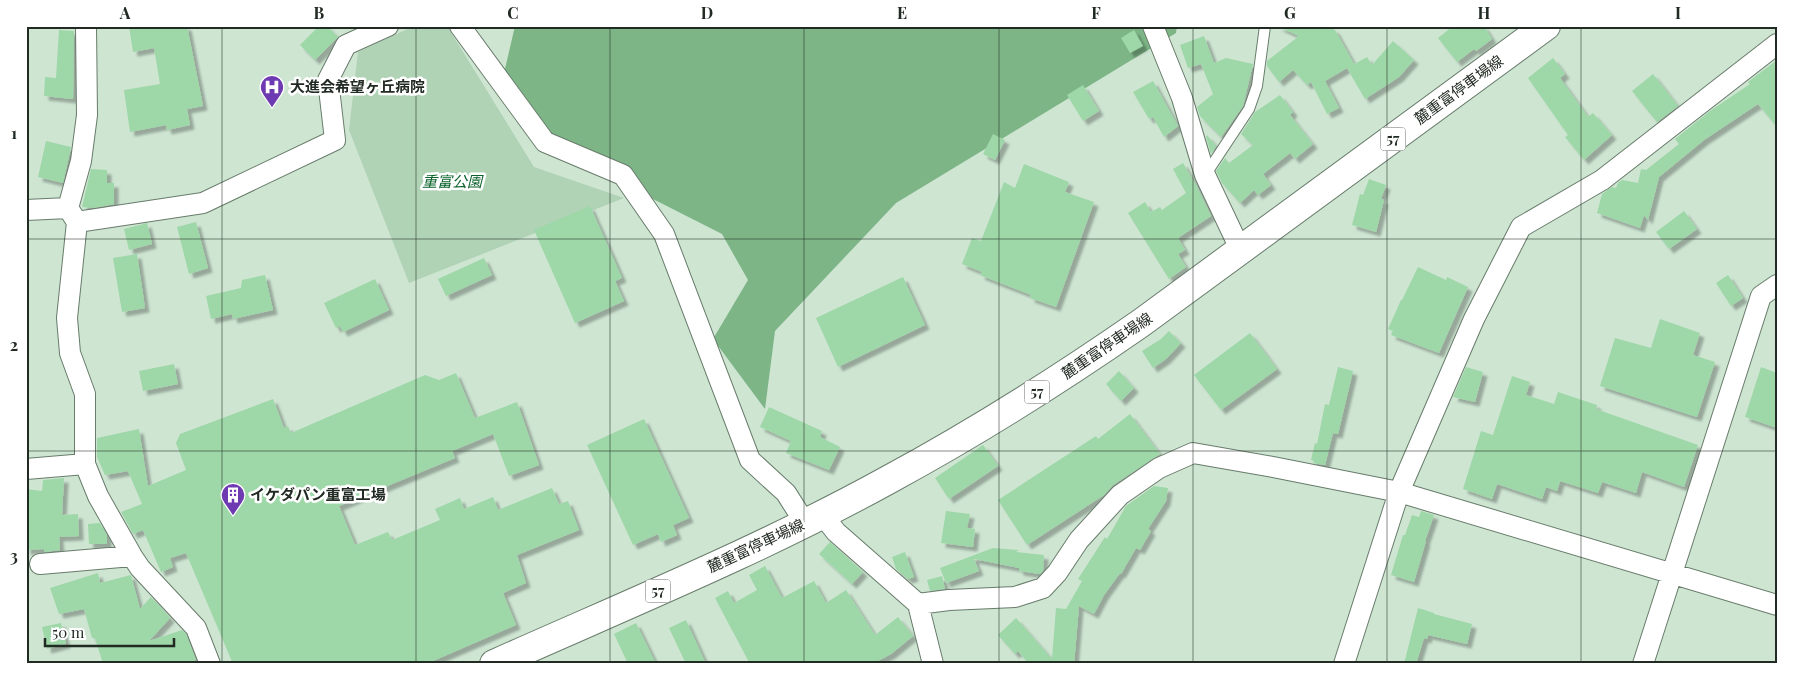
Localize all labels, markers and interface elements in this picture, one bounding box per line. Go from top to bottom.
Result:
text: A [119,2,131,23]
text: B [314,2,325,23]
text: C [507,2,519,23]
text: D [701,2,713,23]
text: E [897,2,907,23]
text: F [1091,2,1101,23]
text: G [1284,2,1296,23]
text: H [1478,2,1491,23]
text: I [1675,2,1681,23]
street label: 麓重富停車場線 [1410,50,1507,128]
hospital icon: 大進会希望ヶ丘病院 [259,74,285,108]
place label: 大進会希望ヶ丘病院 [290,76,425,96]
text: 1 [11,122,17,143]
road number: 57 [1380,128,1406,150]
park label: 重富公園 [422,171,484,191]
street label: 麓重富停車場線 [1057,308,1156,383]
text: 2 [10,334,18,355]
road number: 57 [1024,381,1050,404]
building icon: イケダパン重富工場 [220,482,246,516]
place label: イケダパン重富工場 [250,484,386,504]
street label: 麓重富停車場線 [704,514,807,576]
text: 3 [10,545,18,566]
road number: 57 [646,580,670,602]
scale bar [45,615,174,647]
text: 50 m [52,622,85,642]

